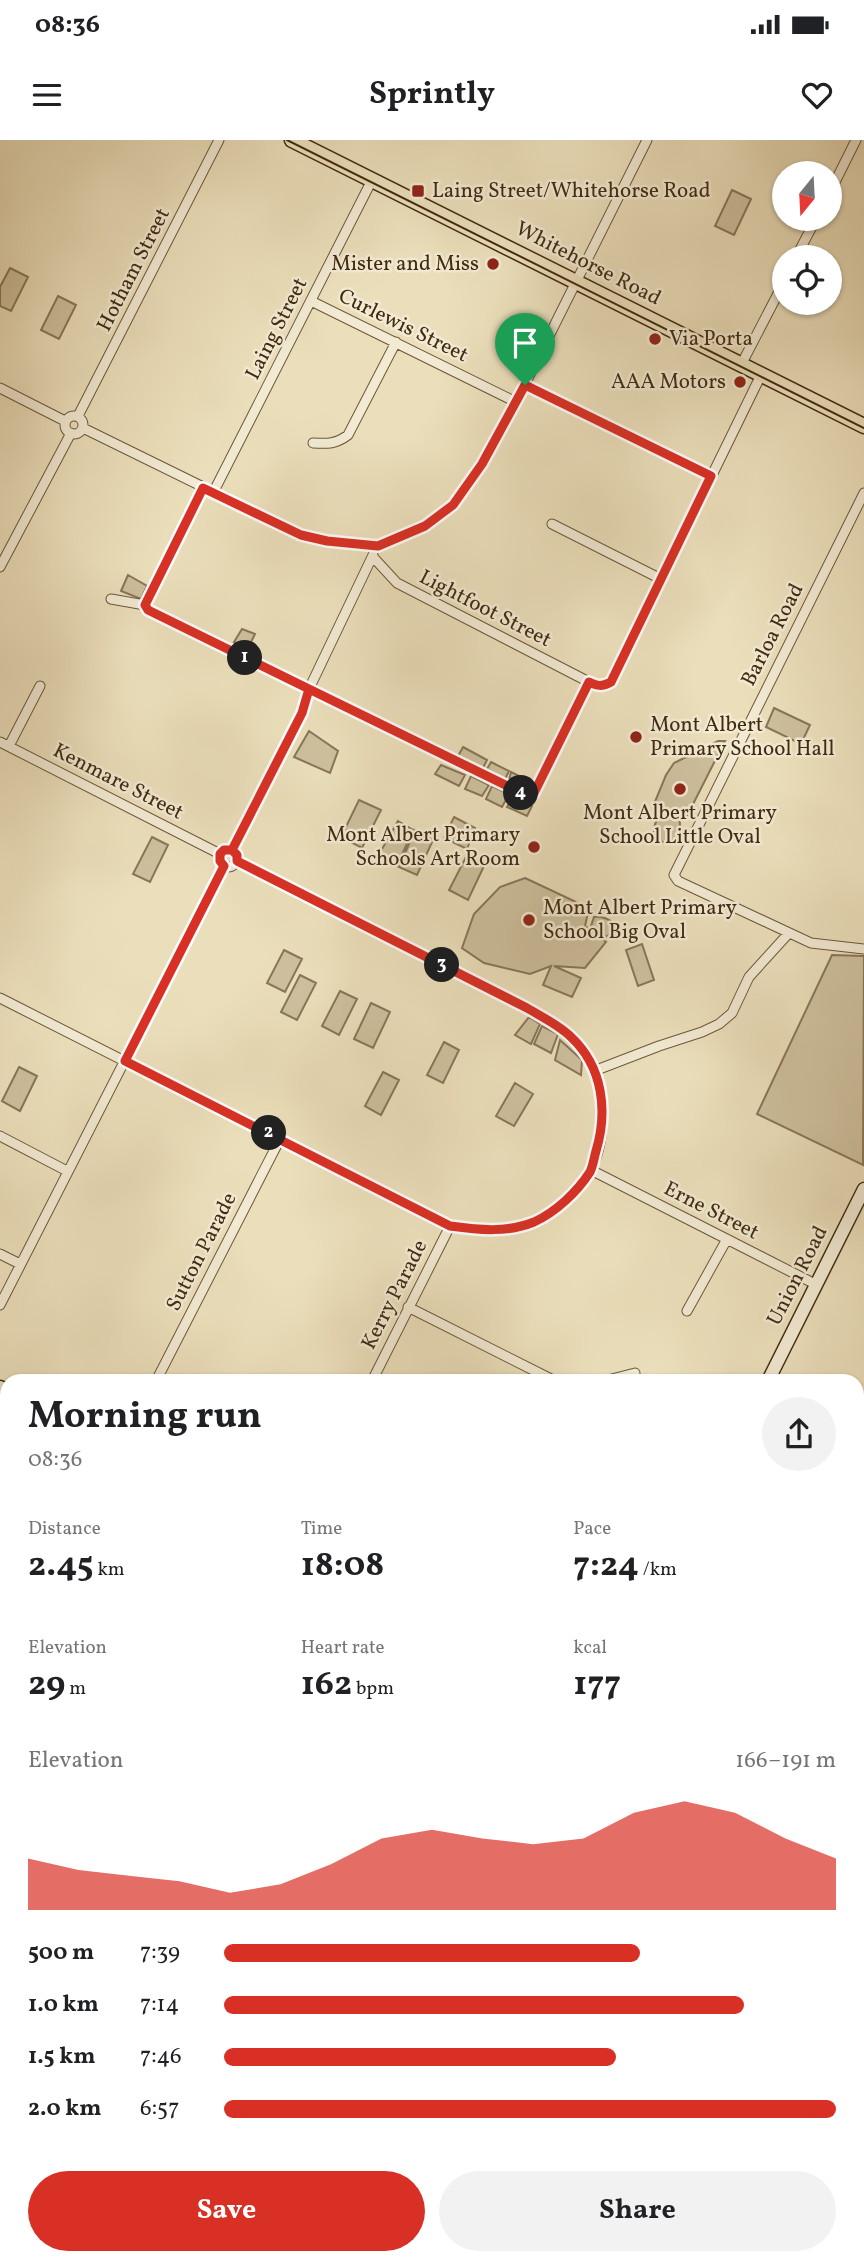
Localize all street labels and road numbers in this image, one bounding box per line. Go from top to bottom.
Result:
street label: Hotham Street [90,203,178,337]
street label: Whitehorse Road [510,215,666,313]
street label: Laing Street [239,273,315,385]
street label: Curlewis Street [333,282,473,370]
street label: Lightfoot Street [414,563,556,655]
street label: Barloa Road [735,579,811,691]
street label: Kenmare Street [48,737,188,827]
street label: Erne Street [658,1175,764,1247]
street label: Sutton Parade [160,1188,244,1316]
street label: Union Road [760,1221,836,1331]
street label: Kerry Parade [355,1235,435,1355]

